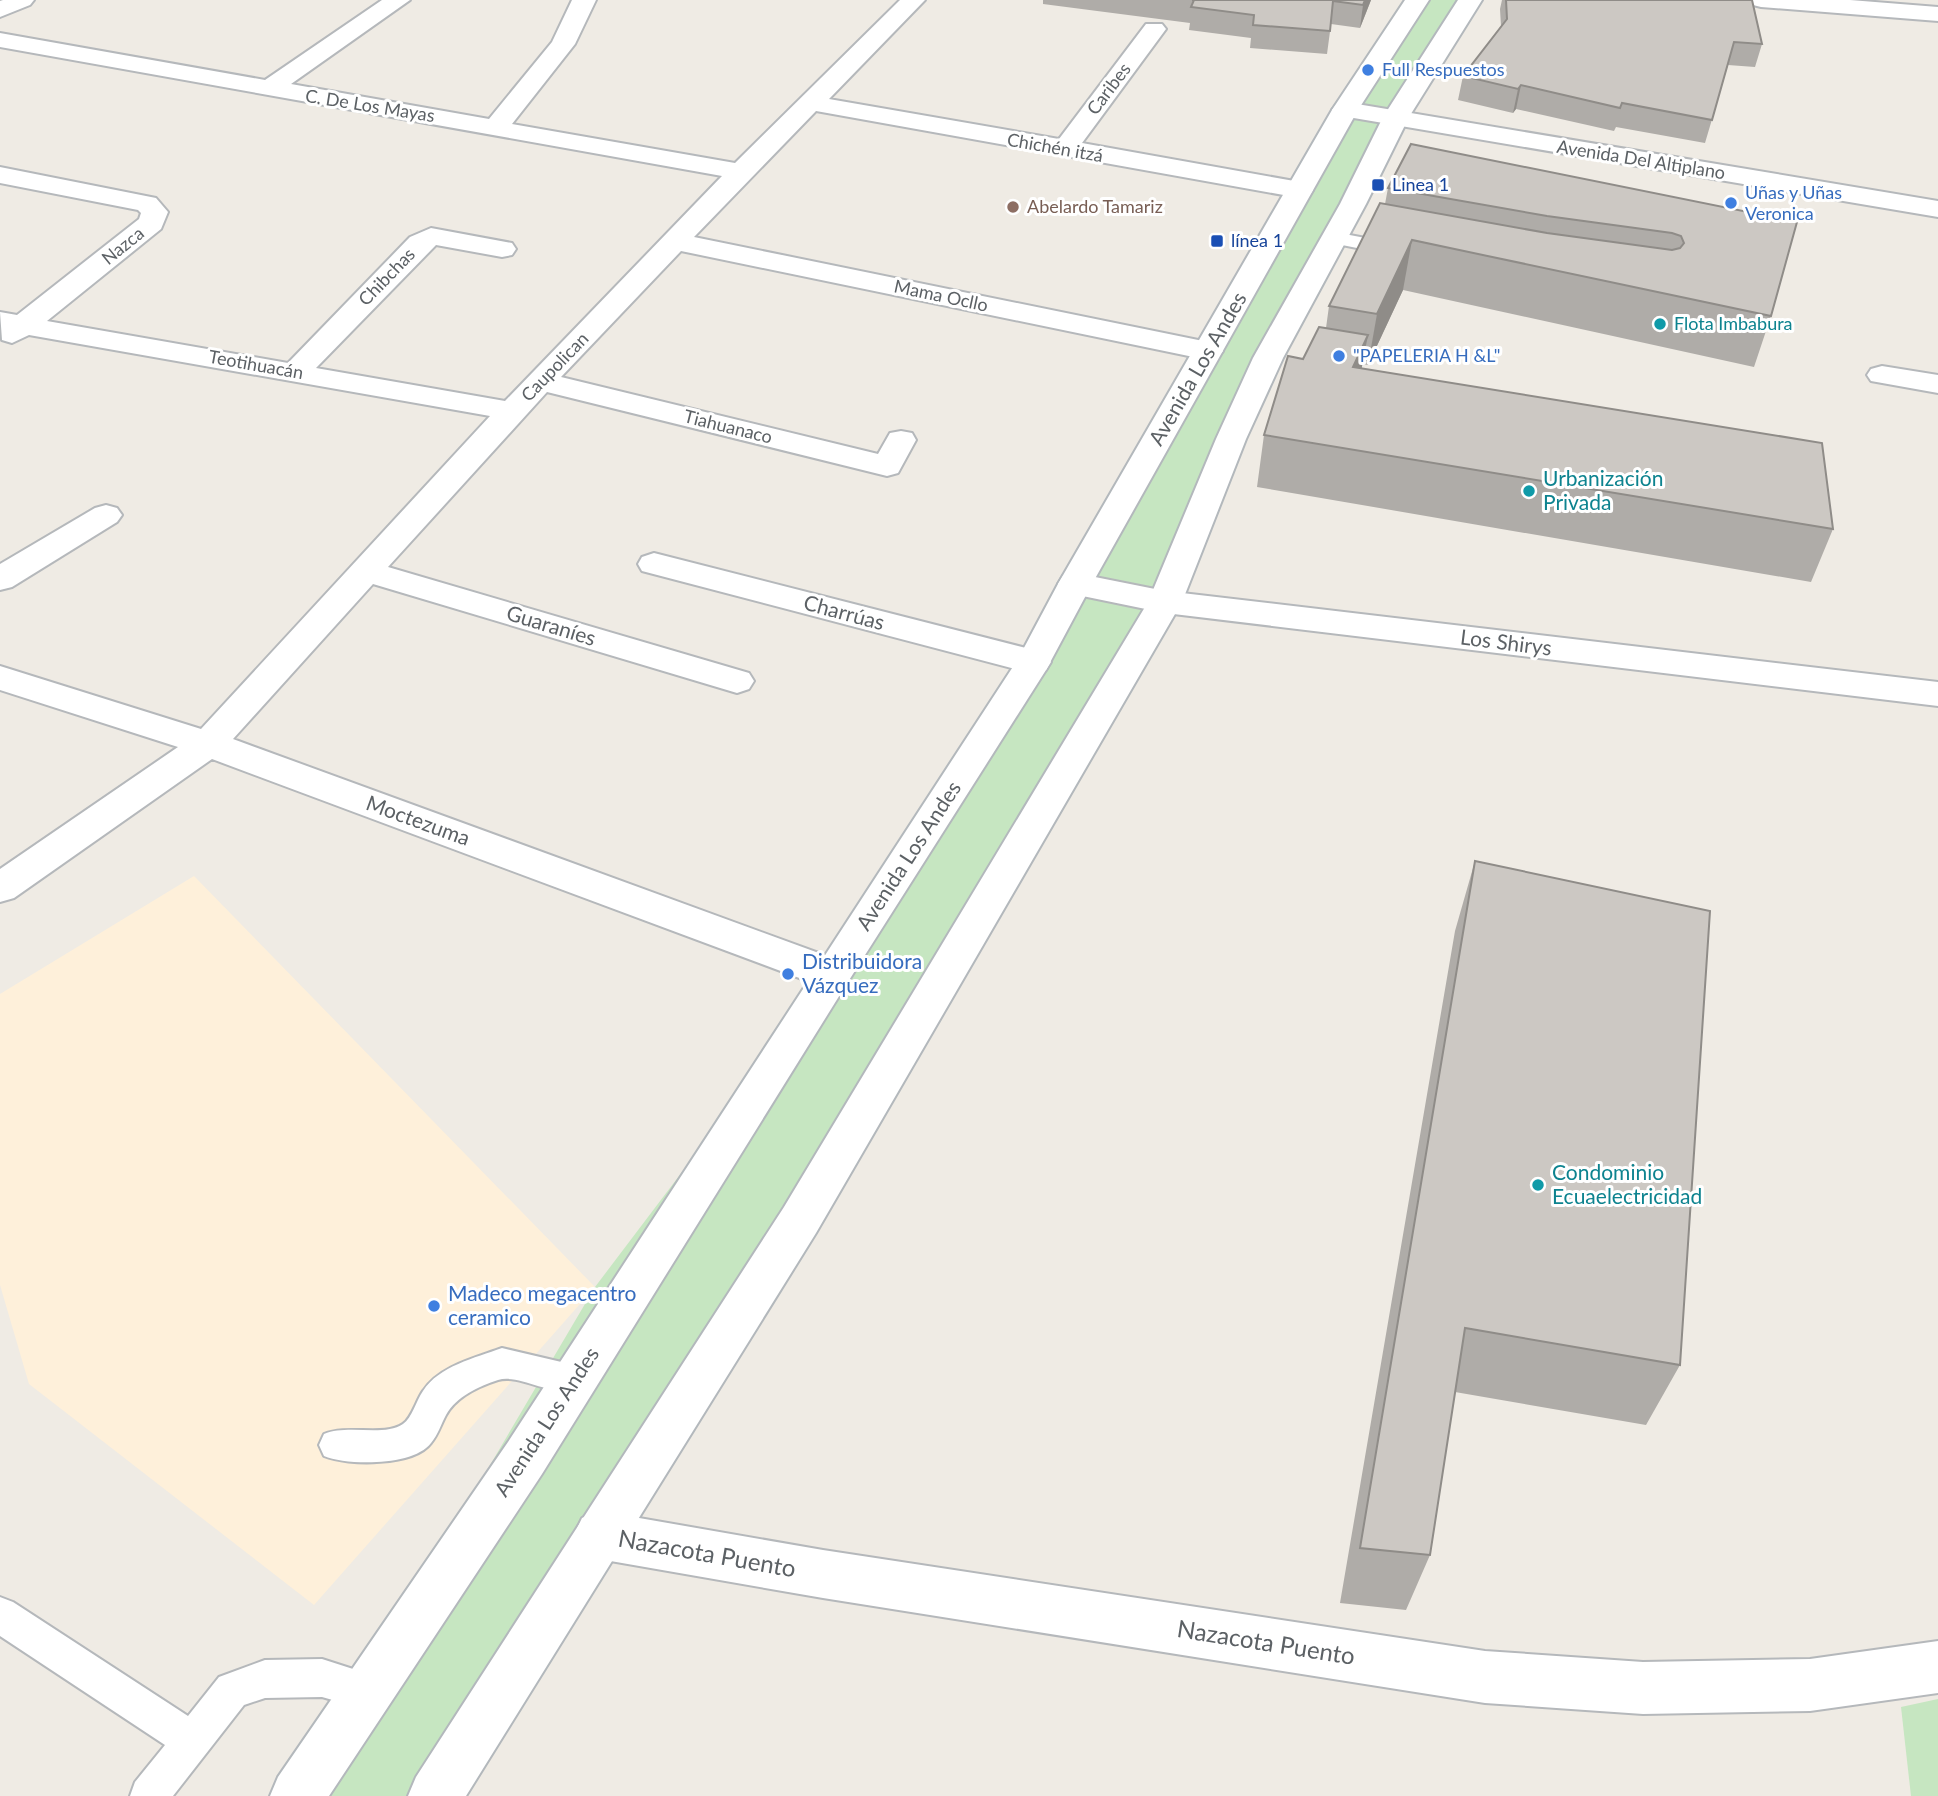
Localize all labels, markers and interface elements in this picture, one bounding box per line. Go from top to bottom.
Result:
street label: Caribes [1082,58,1135,119]
place label: Full Respuestos [1382,58,1505,80]
marker: Full Respuestos [1360,62,1376,78]
street label: C. De Los Mayas [304,84,437,126]
street label: Chichén itzá [1005,128,1105,166]
street label: Avenida Del Altiplano [1555,135,1727,183]
place label: Linea 1 [1392,173,1449,195]
marker: Linea 1 [1370,177,1386,193]
place label: Uñas y Uñas Veronica [1745,181,1842,224]
place label: Abelardo Tamariz [1027,195,1163,217]
marker: Uñas y Uñas Veronica [1723,195,1739,211]
marker: Abelardo Tamariz [1005,199,1021,215]
street label: Nazca [97,222,148,269]
place label: línea 1 [1231,229,1283,251]
marker: línea 1 [1209,233,1225,249]
street label: Chibchas [353,243,419,310]
street label: Mama Ocllo [892,274,990,316]
street label: Avenida Los Andes [1143,287,1251,449]
place label: Flota Imbabura [1674,312,1793,334]
marker: Flota Imbabura [1652,316,1668,332]
street label: Caupolican [516,327,593,405]
place label: "PAPELERIA H &L" [1353,344,1500,366]
street label: Teotihuacán [207,345,305,383]
marker: "PAPELERIA H &L" [1331,348,1347,364]
street label: Tiahuanaco [682,404,775,448]
place label: Urbanización Privada [1543,465,1663,514]
marker: Urbanización Privada [1521,483,1537,499]
street label: Charrúas [801,589,888,634]
street label: Guaraníes [504,599,599,650]
street label: Los Shirys [1459,624,1553,660]
street label: Avenida Los Andes [850,776,965,934]
street label: Moctezuma [363,789,474,850]
place label: Distribuidora Vázquez [802,948,922,997]
marker: Distribuidora Vázquez [780,966,796,982]
place label: Condominio Ecuaelectricidad [1552,1159,1702,1208]
marker: Condominio Ecuaelectricidad [1530,1177,1546,1193]
place label: Madeco megacentro ceramico [448,1280,637,1329]
marker: Madeco megacentro ceramico [426,1298,442,1314]
street label: Avenida Los Andes [488,1342,603,1500]
street label: Nazacota Puento [616,1523,798,1582]
street label: Nazacota Puento [1175,1613,1357,1670]

